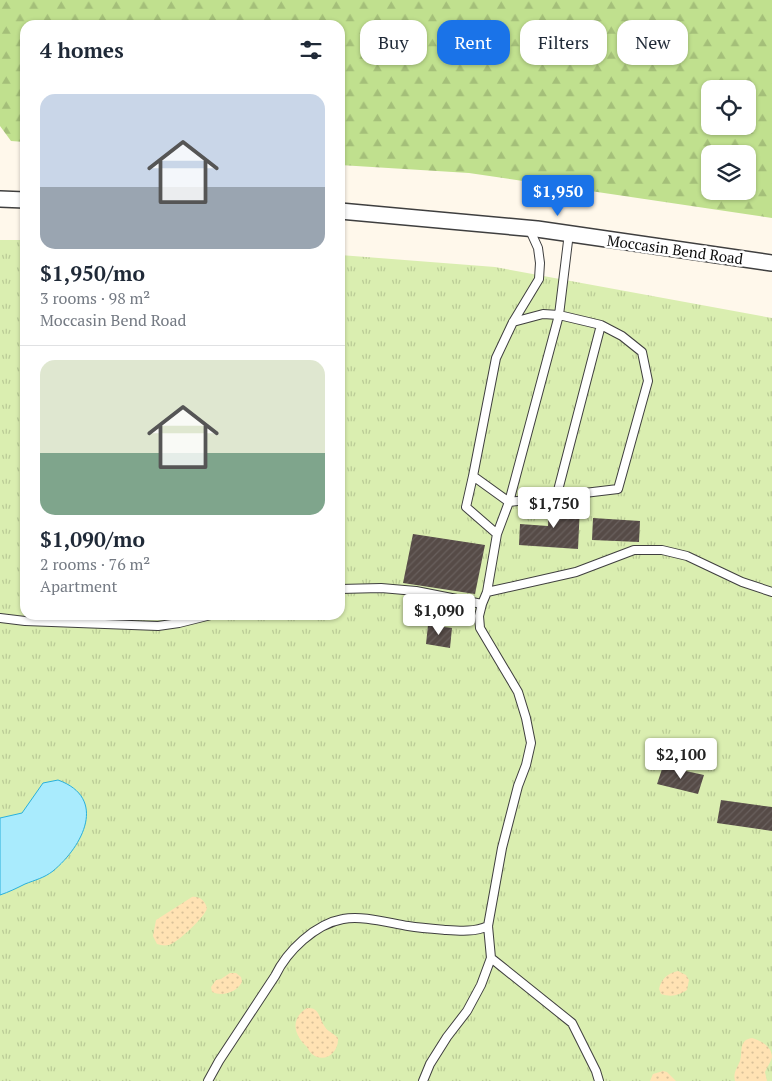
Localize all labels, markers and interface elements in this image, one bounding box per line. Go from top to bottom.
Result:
chip: Buy [360,20,427,65]
chip: Rent [437,20,510,65]
chip: Filters [520,20,607,65]
chip: New [617,20,688,65]
text: 4 homes [40,36,124,64]
icon: filters [297,36,325,64]
map controls [701,80,756,200]
button: locate [701,80,756,135]
icon: home [138,127,228,217]
button: layers [701,145,756,200]
pin: $1,950 [517,174,599,217]
text: $1,950 [533,180,583,202]
street label: Moccasin Bend Road [606,230,744,268]
text: $1,950/mo [40,259,145,287]
text: 3 rooms · 98 m² [40,287,150,309]
text: Moccasin Bend Road [40,309,186,331]
icon: home [138,392,228,482]
pin: $1,750 [513,486,595,529]
text: $1,750 [529,492,579,514]
text: $1,090/mo [40,525,145,553]
text: 2 rooms · 76 m² [40,553,150,575]
text: Apartment [40,575,117,597]
pin: $1,090 [398,594,480,636]
text: $1,090 [414,599,464,621]
pin: $2,100 [640,738,722,780]
text: $2,100 [656,743,706,765]

